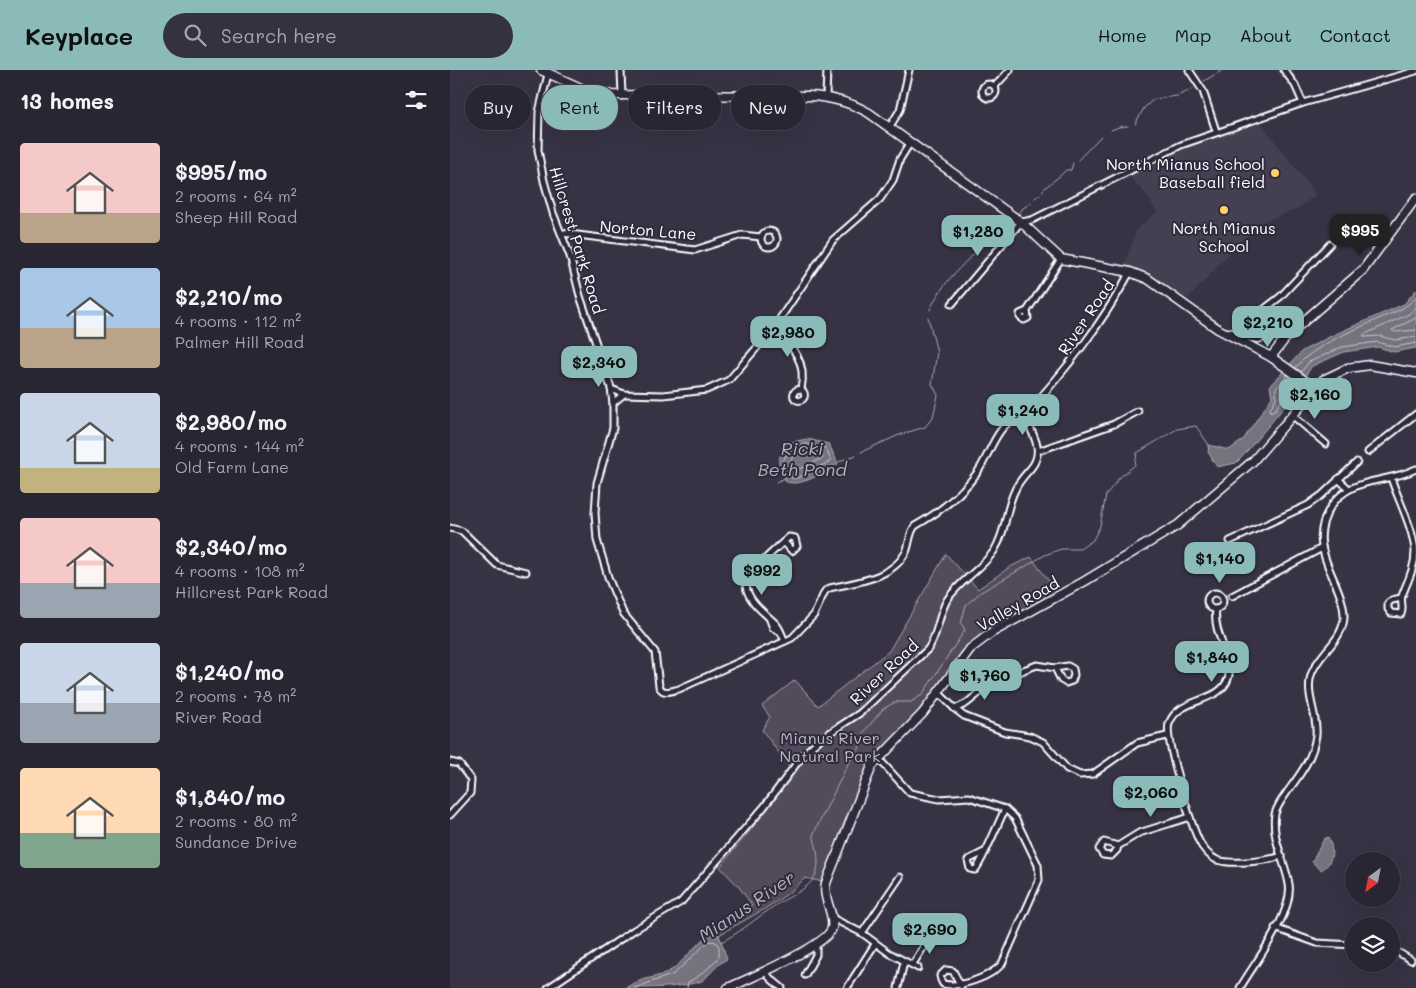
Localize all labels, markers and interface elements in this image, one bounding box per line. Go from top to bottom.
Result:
search box [163,13,513,58]
text: Keyplace [25,20,133,51]
icon: search [181,21,209,49]
text: Search here [221,23,337,48]
text: Home [1098,23,1147,47]
text: Map [1175,23,1211,47]
text: About [1239,23,1292,47]
text: Contact [1320,23,1391,47]
chip: Buy [465,85,531,130]
chip: Rent [541,85,618,130]
chip: Filters [628,85,721,130]
chip: New [731,85,805,130]
icon: filters [402,86,430,114]
text: 13 homes [20,87,114,114]
place label: North Mianus School Baseball field [1106,153,1265,192]
text: $995/mo [175,158,267,185]
icon: home [60,163,120,223]
street label: Hillcrest Park Road [545,164,610,316]
marker: North Mianus School Baseball field [1269,167,1281,179]
text: 2 rooms · 64 m² [175,185,297,206]
marker: North Mianus School [1218,204,1230,216]
text: Sheep Hill Road [175,206,297,227]
pin: $1,280 [937,214,1019,257]
pin: $995 [1330,214,1390,256]
street label: Norton Lane [599,215,697,244]
place label: North Mianus School [1172,217,1276,256]
text: $995 [1341,219,1379,240]
text: $1,280 [952,220,1004,241]
street label: River Road [1053,275,1118,358]
text: $2,210/mo [175,283,282,310]
icon: home [60,288,120,348]
pin: $2,210 [1227,306,1309,348]
text: 4 rooms · 112 m² [175,310,301,331]
text: $2,210 [1243,311,1293,332]
pin: $2,980 [747,316,829,358]
text: $2,980 [761,321,815,342]
text: Palmer Hill Road [175,331,304,352]
pin: $2,340 [558,346,640,388]
text: $2,340 [572,351,626,372]
pin: $2,160 [1274,378,1356,420]
text: $2,160 [1290,383,1340,404]
pin: $1,240 [982,394,1064,436]
text: $1,240 [997,399,1049,420]
text: $2,980/mo [175,408,287,435]
icon: home [60,413,120,473]
text: 4 rooms · 144 m² [175,435,304,456]
water label: Ricki Beth Pond [757,436,848,481]
text: Old Farm Lane [175,456,289,477]
text: $2,340/mo [175,533,287,560]
icon: home [60,538,120,598]
pin: $1,140 [1179,542,1261,584]
text: $1,140 [1195,547,1245,568]
pin: $992 [732,554,792,596]
text: $992 [743,559,781,580]
text: 4 rooms · 108 m² [175,560,305,581]
street label: Valley Road [973,572,1063,636]
text: Hillcrest Park Road [175,581,328,602]
street label: River Road [845,634,922,709]
pin: $1,840 [1171,640,1253,683]
text: $1,840 [1186,646,1238,667]
text: $1,240/mo [175,658,284,685]
pin: $1,760 [944,658,1026,701]
icon: home [60,663,120,723]
text: $1,760 [960,664,1010,685]
text: 2 rooms · 78 m² [175,685,296,706]
text: River Road [175,706,262,727]
park label: Mianus River Natural Park [780,727,880,766]
pin: $2,060 [1110,776,1192,818]
text: $2,060 [1124,781,1178,802]
text: $1,840/mo [175,783,285,810]
icon: home [60,788,120,848]
text: 2 rooms · 80 m² [175,810,297,831]
text: Sundance Drive [175,831,297,852]
north arrow [1345,852,1400,908]
map controls [1345,852,1400,972]
water label: Mianus River [693,865,800,947]
pin: $2,690 [889,912,971,955]
button: layers [1345,917,1400,972]
text: $2,690 [903,918,957,939]

